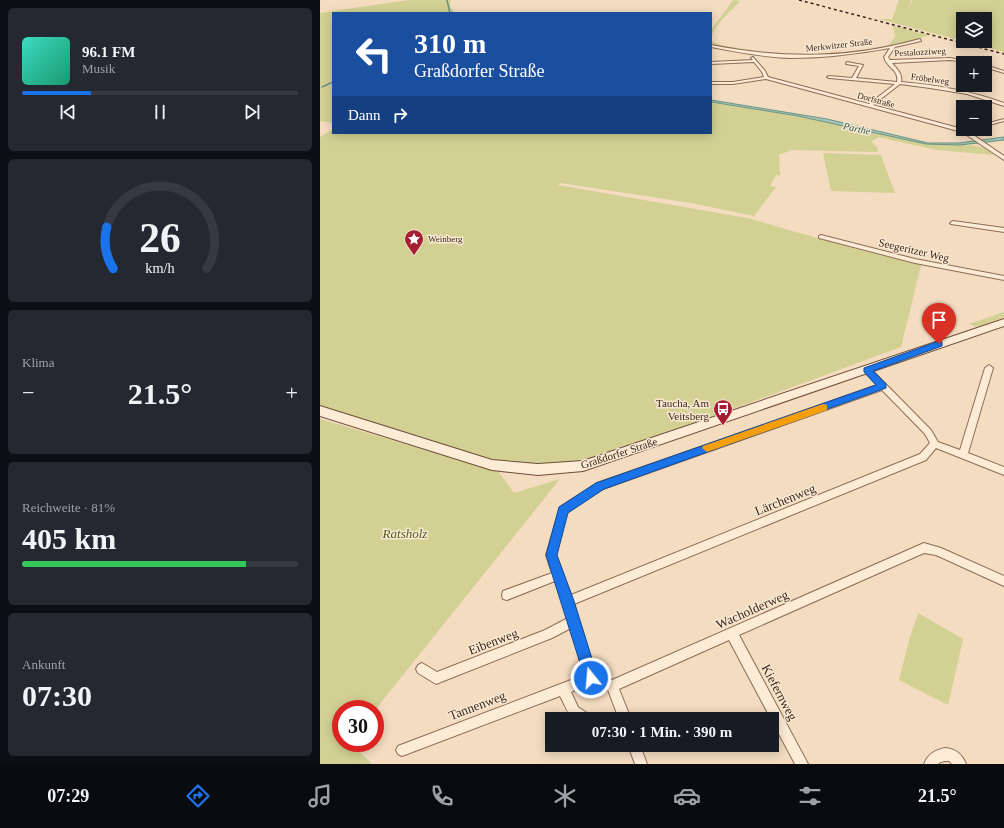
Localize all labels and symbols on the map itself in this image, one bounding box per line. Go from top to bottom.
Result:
street label: Merkwitzer Straße [805,37,873,53]
street label: Pestalozziweg [894,46,946,58]
street label: Fröbelweg [910,71,950,87]
street label: Dorfstraße [856,90,896,110]
water label: Parthe [841,120,872,137]
place icon: Weinberg [403,228,425,256]
place label: Weinberg [428,234,463,244]
street label: Seegeritzer Weg [878,236,951,264]
pin [922,303,956,344]
place label: Taucha, Am Veitsberg [656,397,709,422]
bus stop icon: Taucha, Am Veitsberg [712,398,734,426]
street label: Graßdorfer Straße [579,435,659,471]
street label: Lärchenweg [753,480,818,518]
park label: Ratsholz [382,526,427,541]
street label: Wacholderweg [714,587,791,632]
street label: Eibenweg [466,625,521,658]
position arrow [570,657,612,699]
street label: Kiefernweg [759,662,801,723]
street label: Tannenweg [447,688,508,723]
speed limit sign: 30 [332,700,384,752]

